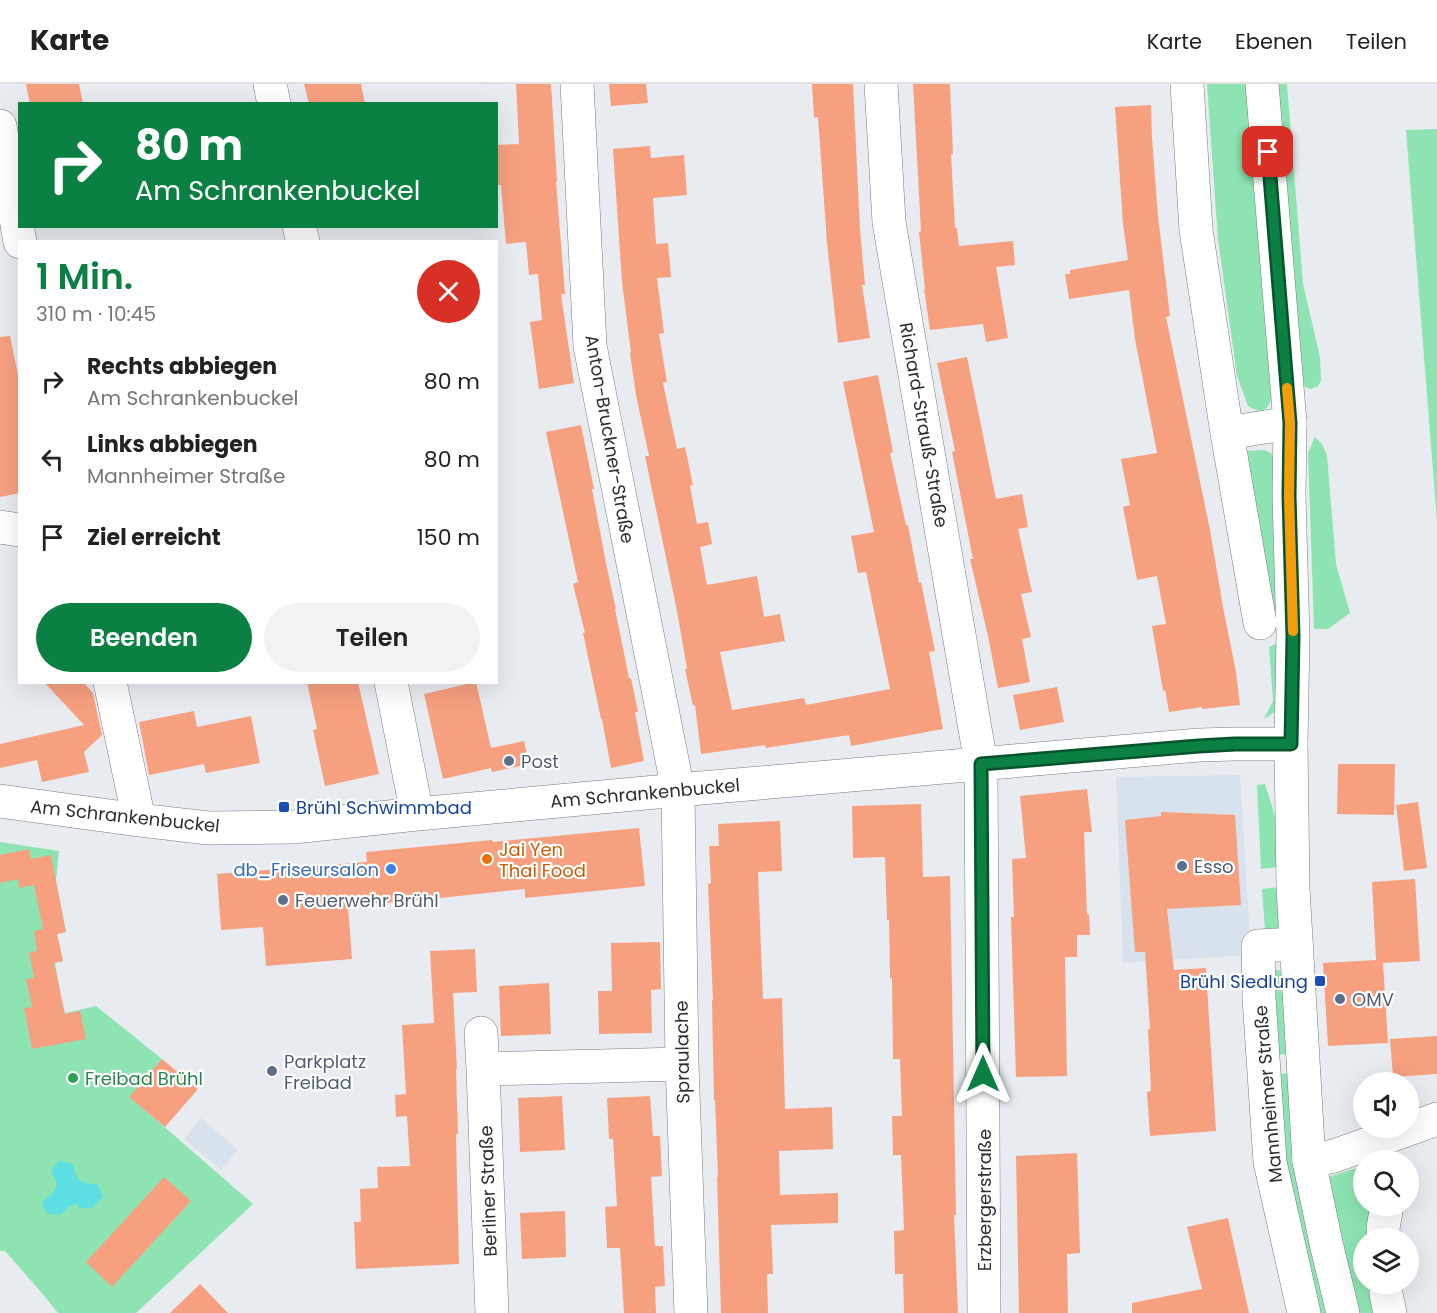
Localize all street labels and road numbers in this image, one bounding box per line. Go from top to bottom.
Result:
street label: Richard-Strauß-Straße [894,320,954,530]
street label: Anton-Bruckner-Straße [579,333,641,545]
street label: Am Schrankenbuckel [549,772,741,814]
street label: Am Schrankenbuckel [29,794,221,838]
street label: Spraulache [669,1000,695,1104]
street label: Mannheimer Straße [1248,1004,1288,1184]
street label: Berliner Straße [473,1125,503,1257]
street label: Erzbergerstraße [972,1129,997,1271]

